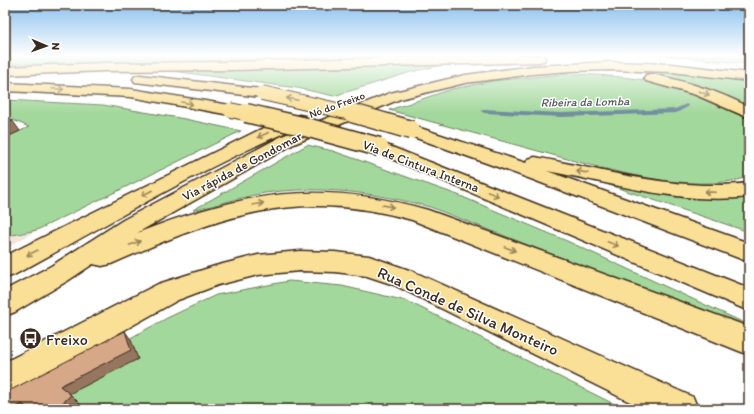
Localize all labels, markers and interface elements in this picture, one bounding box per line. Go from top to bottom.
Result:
north arrow [26,26,66,66]
text: N [49,42,62,50]
one-way arrow [51,85,64,93]
street label: Nó do Freixo [307,89,367,121]
one-way arrow [698,89,710,97]
water label: Ribeira da Lomba [541,94,630,110]
one-way arrow [286,95,299,103]
one-way arrow [180,99,193,107]
street label: Via rápida de Gondomar [180,128,305,204]
one-way arrow [257,132,269,139]
street label: Via de Cintura Interna [361,137,482,195]
one-way arrow [576,167,589,175]
one-way arrow [704,188,717,196]
one-way arrow [141,190,153,198]
one-way arrow [487,191,499,199]
one-way arrow [252,200,265,208]
one-way arrow [381,203,394,211]
one-way arrow [128,239,140,247]
one-way arrow [607,241,619,248]
one-way arrow [504,245,516,253]
one-way arrow [26,250,38,258]
street label: Rua Conde de Silva Monteiro [375,262,561,360]
bus stop icon: Freixo [18,326,44,352]
place label: Freixo [46,330,88,349]

